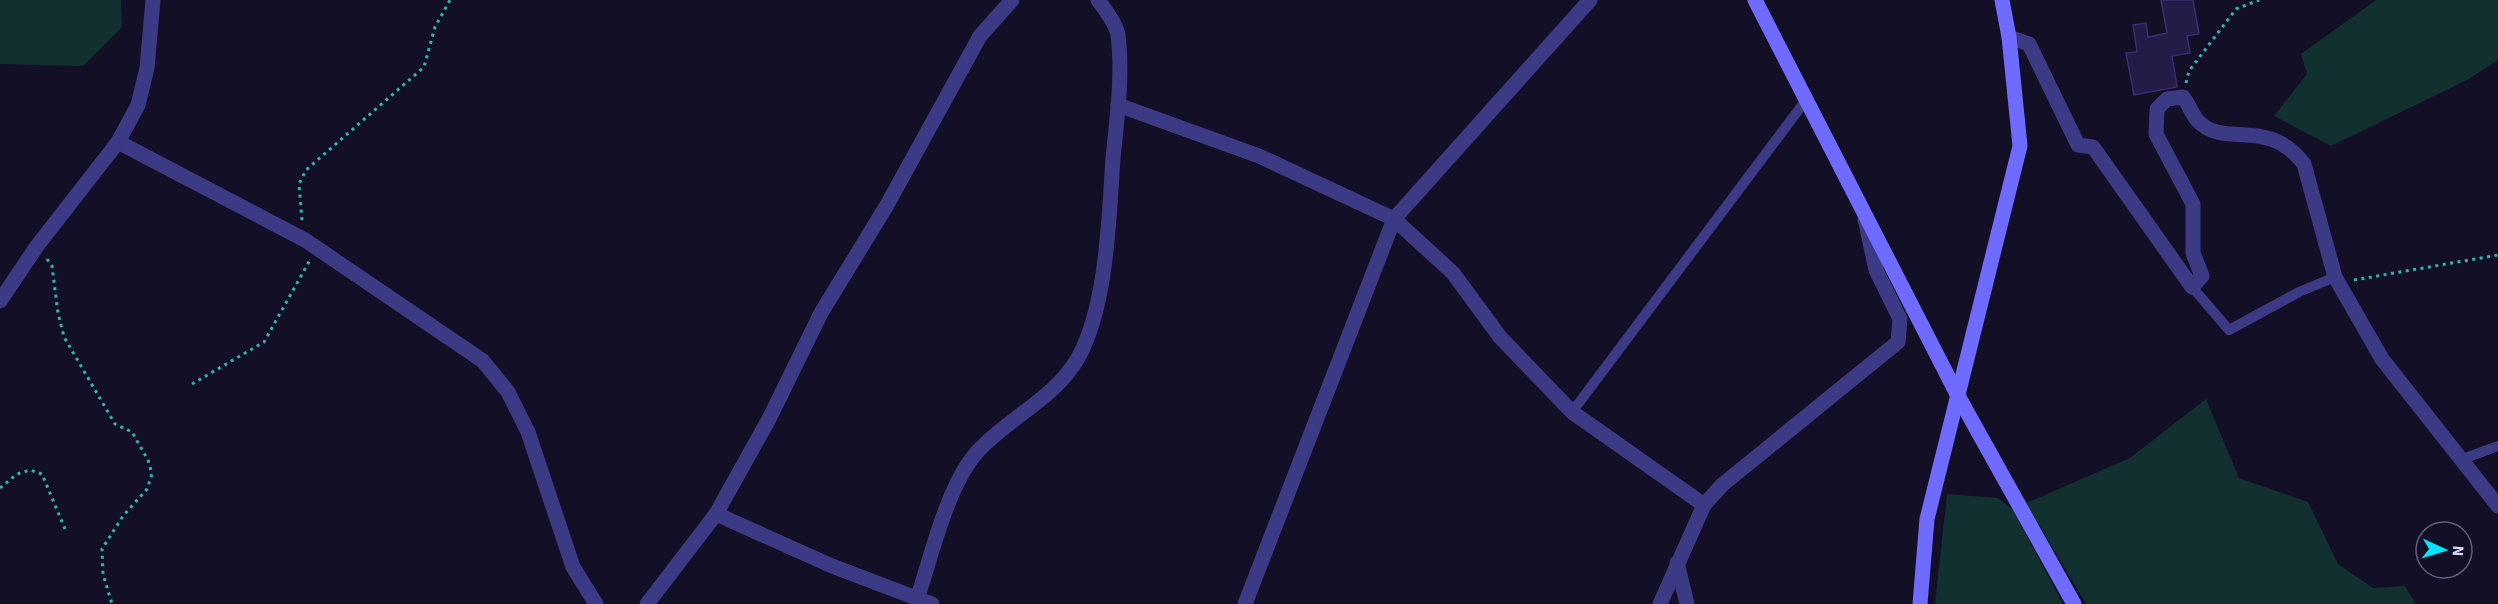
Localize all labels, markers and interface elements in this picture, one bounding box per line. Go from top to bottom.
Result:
north arrow [2414,520,2474,580]
text: N [2447,545,2469,557]

